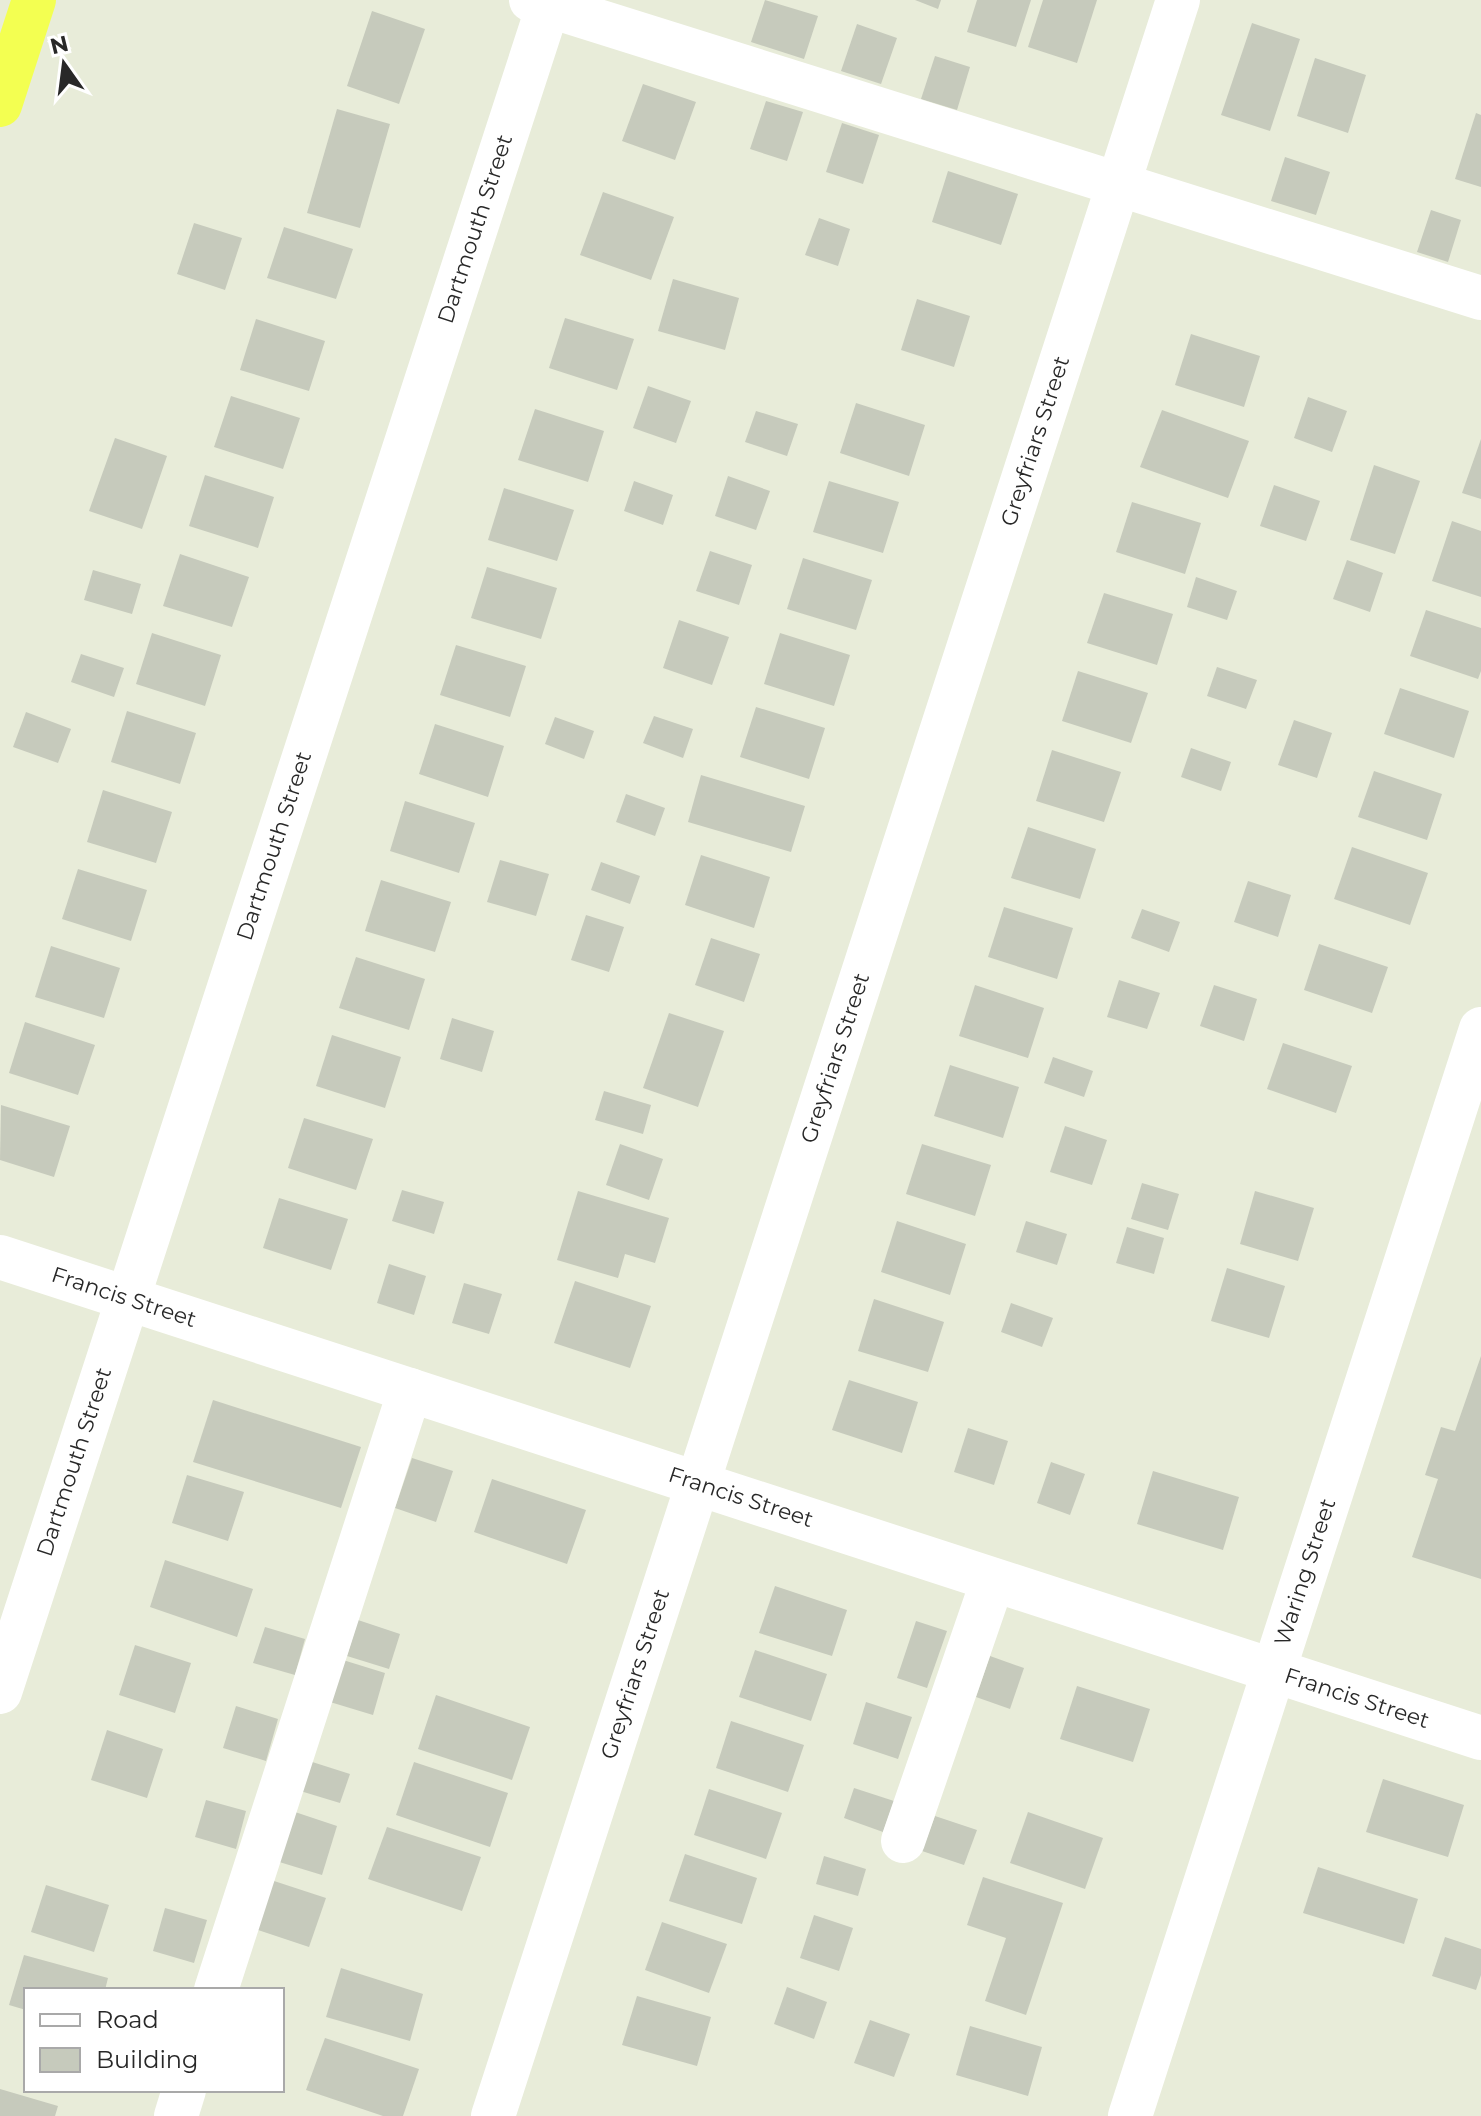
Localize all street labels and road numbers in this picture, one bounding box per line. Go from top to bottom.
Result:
street label: Dartmouth Street [432,131,518,327]
street label: Greyfriars Street [995,352,1075,530]
street label: Dartmouth Street [231,748,317,944]
street label: Greyfriars Street [795,969,875,1147]
street label: Francis Street [48,1261,200,1333]
street label: Dartmouth Street [31,1364,117,1560]
street label: Francis Street [665,1461,817,1533]
street label: Waring Street [1269,1495,1341,1649]
street label: Greyfriars Street [595,1585,675,1763]
street label: Francis Street [1281,1662,1433,1734]

